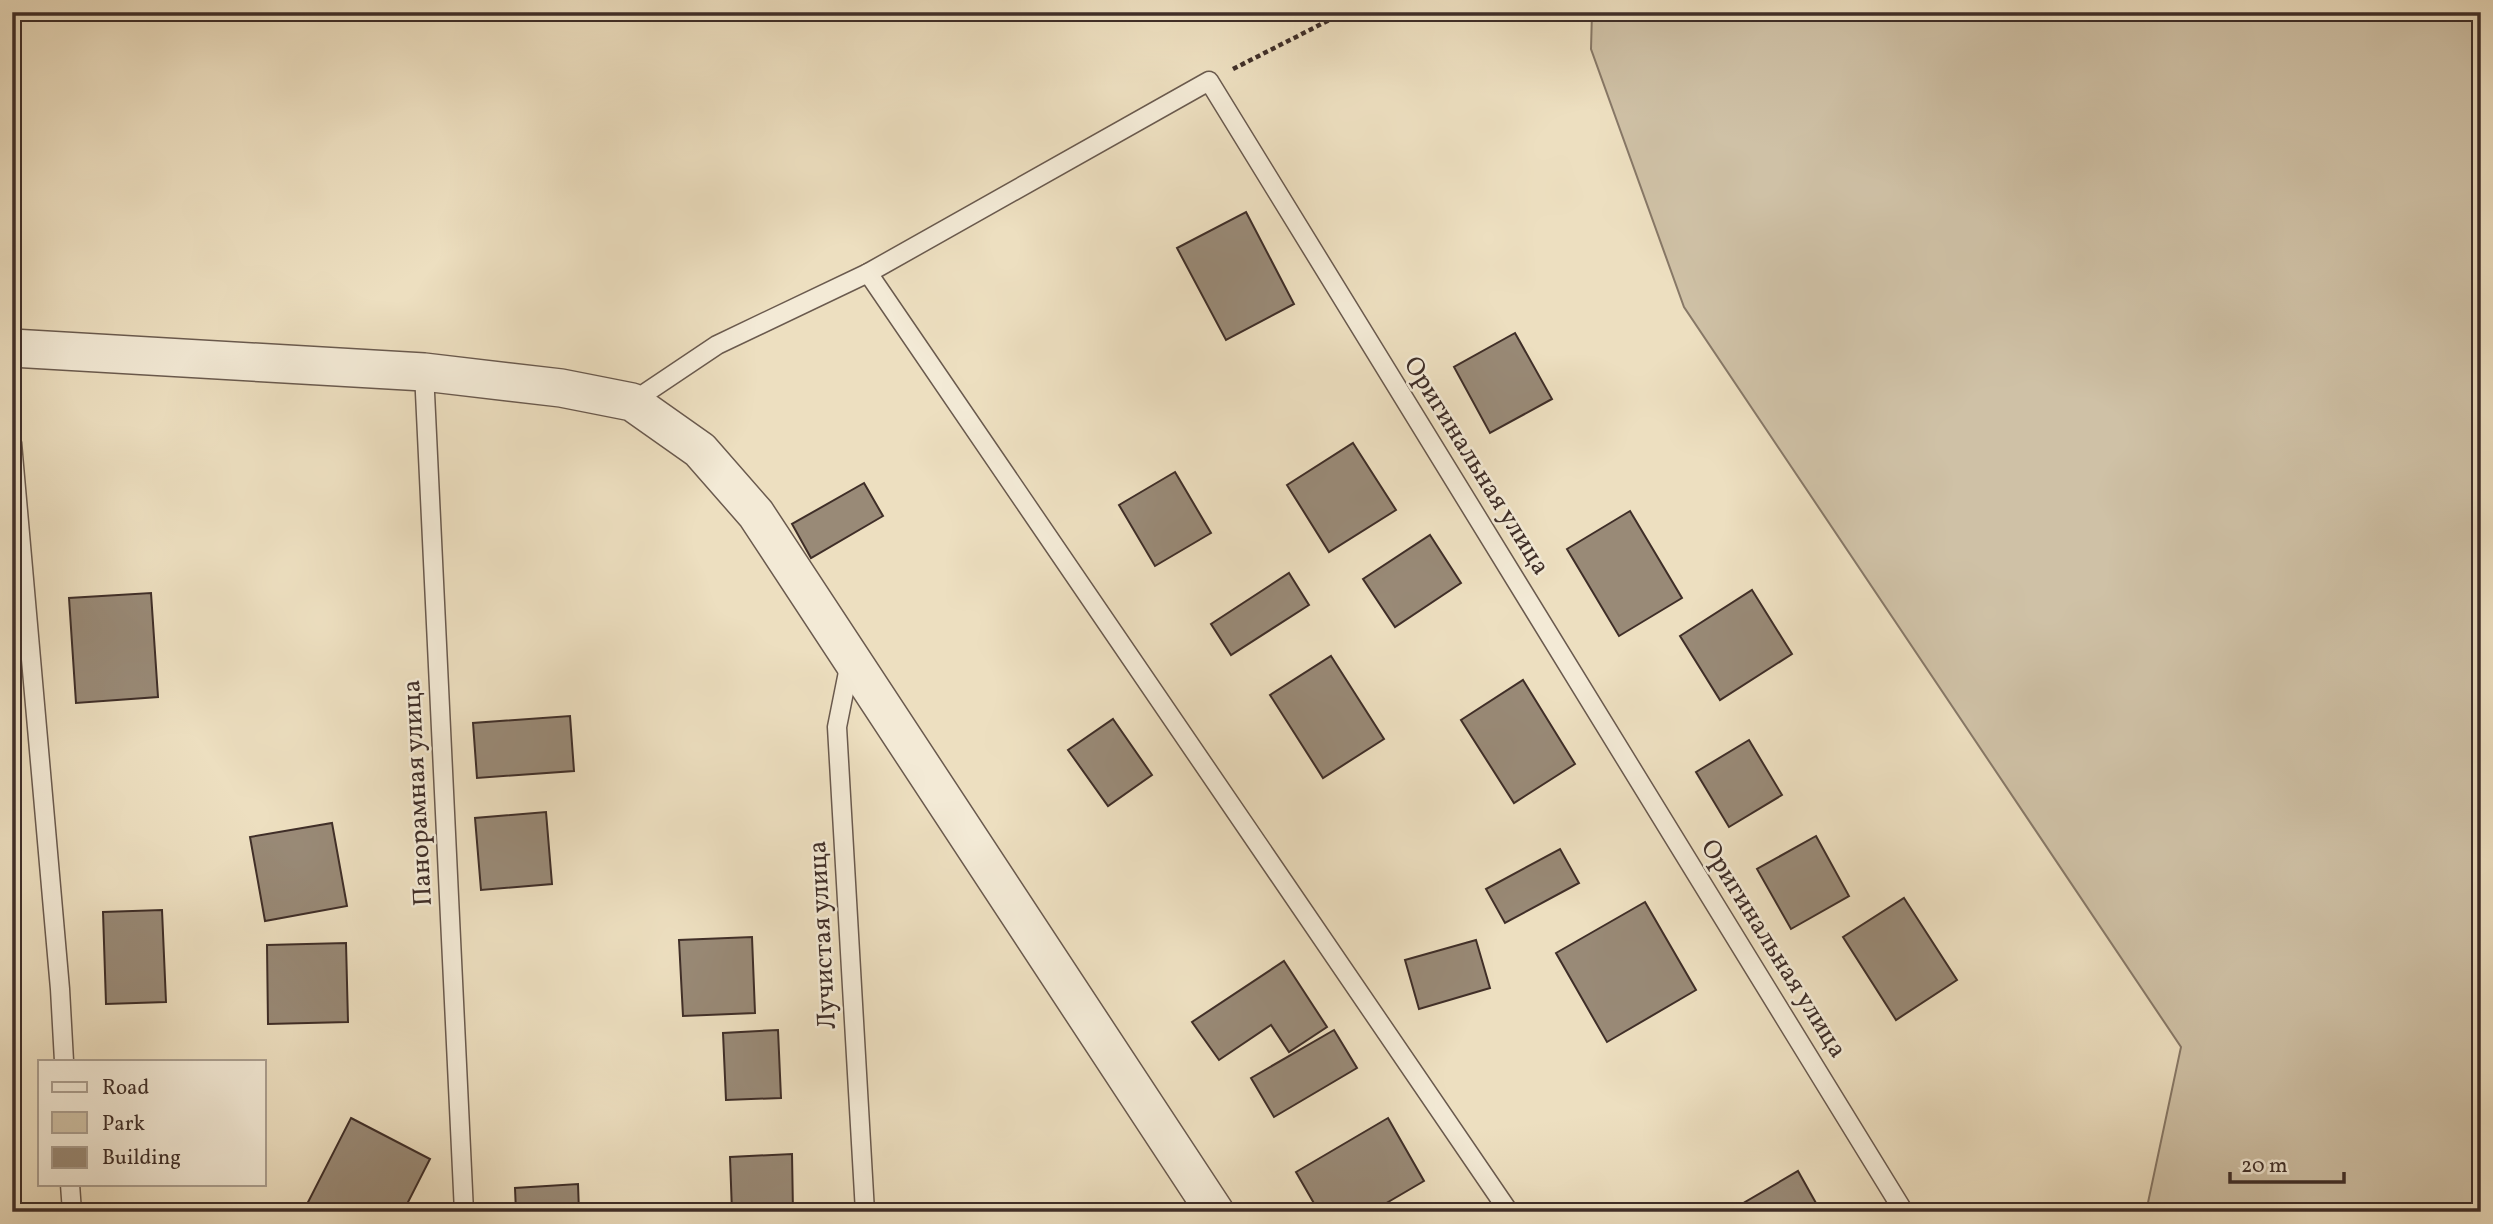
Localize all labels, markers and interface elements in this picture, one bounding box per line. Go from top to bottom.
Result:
street label: Оригинальная улица [1394,350,1558,582]
street label: Панорамная улица [394,679,442,907]
street label: Оригинальная улица [1691,833,1855,1065]
street label: Лучистая улица [800,840,846,1030]
legend [38,1060,266,1186]
text: Road [102,1074,149,1103]
text: Park [102,1110,145,1139]
scale bar [2230,1140,2344,1184]
text: Building [102,1144,181,1173]
text: 20 m [2241,1152,2287,1181]

